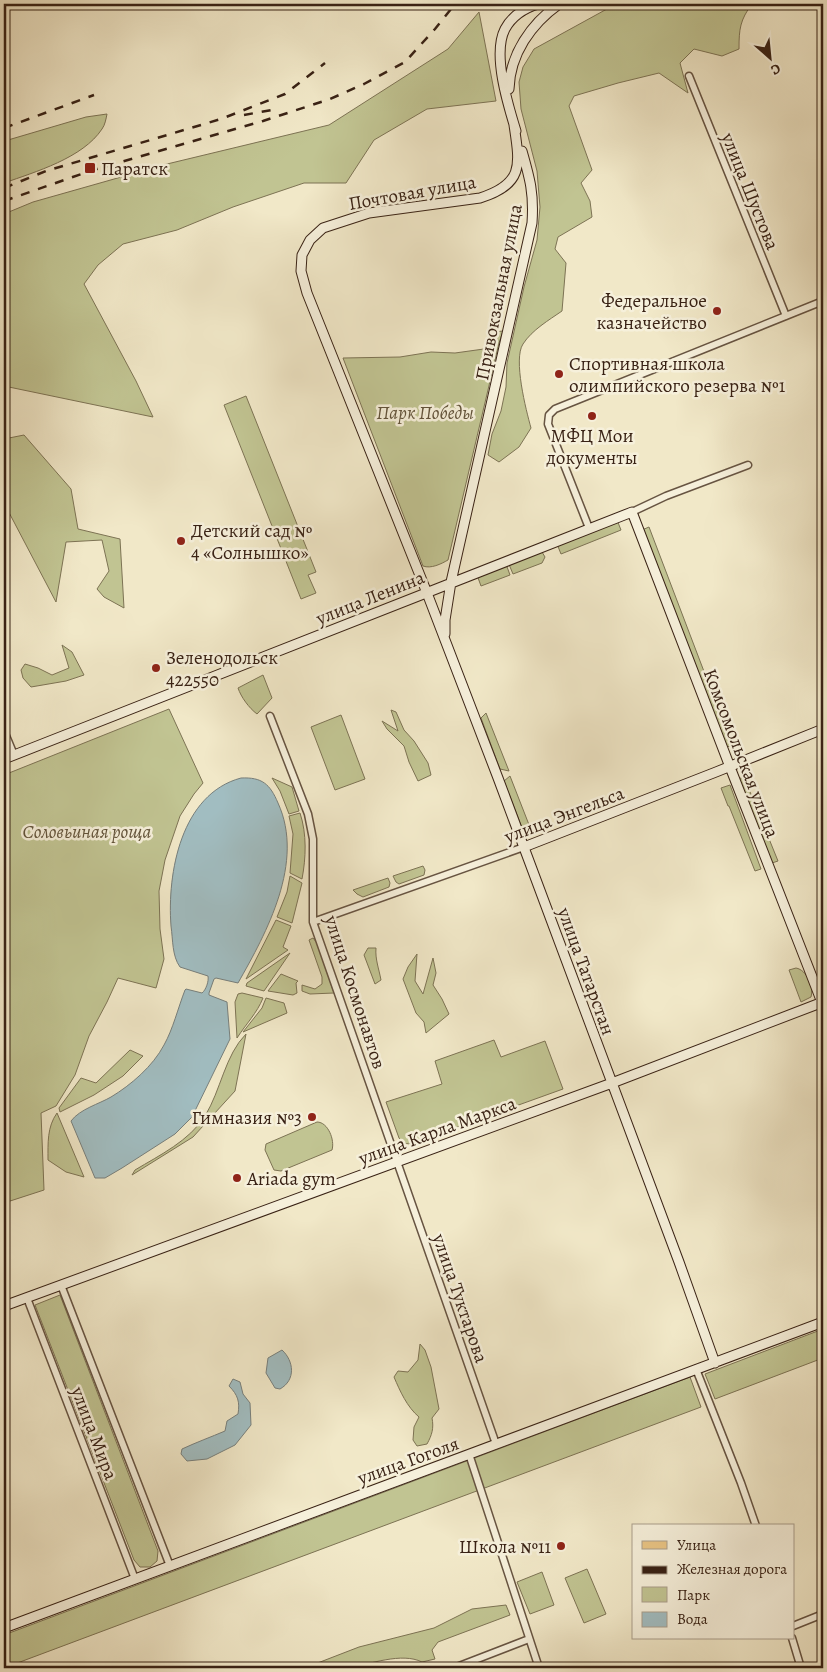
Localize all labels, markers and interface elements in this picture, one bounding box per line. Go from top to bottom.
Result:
north arrow [744,32,794,82]
text: С [767,59,784,80]
street label: улица Шустова [714,128,785,254]
place label: Паратск [101,156,168,182]
marker: Паратск [83,161,97,175]
street label: Почтовая улица [346,169,478,217]
street label: Привокзальная улица [469,202,529,383]
place label: Федеральное казначейство [597,288,707,336]
marker: Федеральное казначейство [711,305,723,317]
place label: Спортивная школа олимпийского резерва №1 [569,351,786,399]
marker: Спортивная школа олимпийского резерва №1 [553,368,565,380]
park label: Парк Победы [376,400,474,426]
marker: МФЦ Мои документы [586,410,598,422]
place label: МФЦ Мои документы [546,423,637,471]
place label: Детский сад № 4 «Солнышко» [191,518,312,566]
marker: Детский сад № 4 «Солнышко» [175,535,187,547]
street label: улица Ленина [311,564,429,632]
place label: Зеленодольск 422550 [166,645,278,693]
marker: Зеленодольск 422550 [150,662,162,674]
street label: Комсомольская улица [697,665,785,842]
street label: улица Энгельса [500,780,628,850]
park label: Соловьиная роща [23,819,152,845]
street label: улица Татарстан [551,903,621,1039]
street label: улица Космонавтов [318,911,392,1072]
street label: улица Карла Маркса [354,1090,520,1172]
place label: Гимназия №3 [191,1105,302,1131]
marker: Гимназия №3 [306,1111,318,1123]
place label: Ariada gym [246,1166,336,1192]
marker: Ariada gym [231,1172,243,1184]
street label: улица Туктарова [426,1229,494,1366]
street label: улица Мира [64,1382,124,1484]
street label: улица Гоголя [353,1431,463,1492]
legend [632,1524,794,1640]
place label: Школа №11 [459,1534,551,1560]
text: Улица [677,1535,716,1555]
marker: Школа №11 [555,1540,567,1552]
text: Железная дорога [677,1559,787,1579]
text: Парк [677,1585,710,1605]
text: Вода [677,1609,708,1629]

